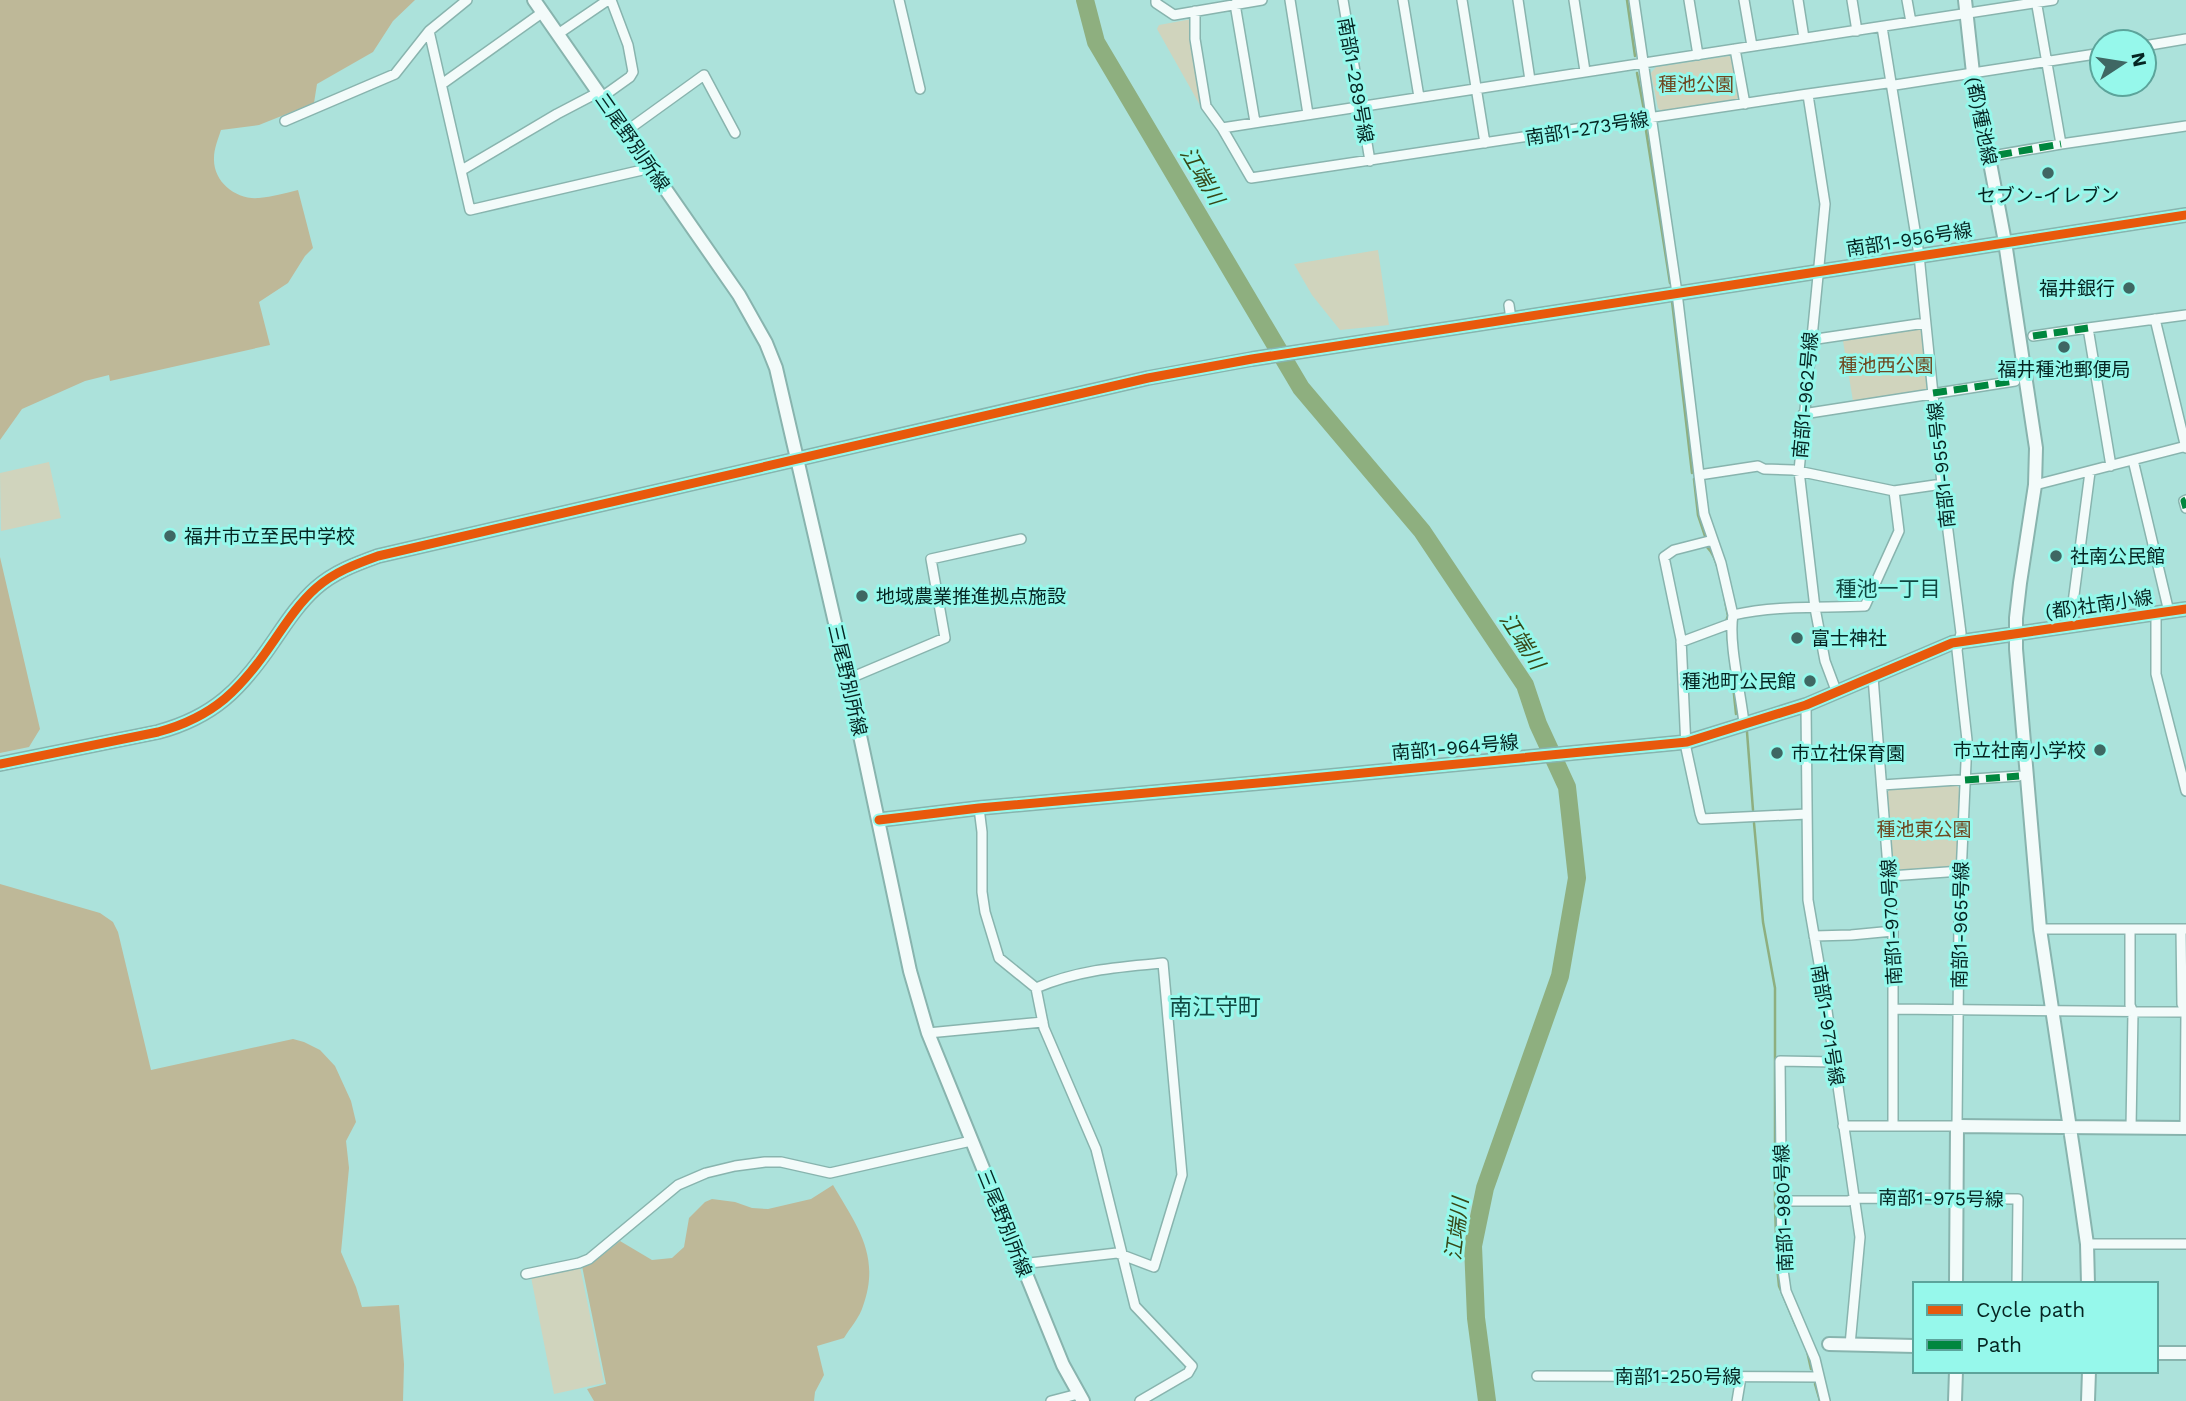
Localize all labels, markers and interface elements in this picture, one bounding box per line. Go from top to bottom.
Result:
street label: 南部1-289号線 [1333,16,1378,145]
north arrow [2088,28,2158,98]
text: N [2126,50,2152,69]
park label: 種池公園 [1658,73,1734,96]
street label: (都)種池線 [1962,75,2001,167]
street label: 三尾野別所線 [590,89,675,196]
street label: 南部1-273号線 [1524,107,1650,150]
water label: 江端川 [1175,142,1230,211]
marker: セブン-イレブン [2040,165,2056,181]
place label: セブン-イレブン [1977,184,2119,207]
street label: 南部1-956号線 [1844,218,1974,261]
place label: 福井銀行 [2039,277,2115,300]
marker: 福井銀行 [2121,280,2137,296]
street label: 南部1-962号線 [1788,331,1822,459]
marker: 福井種池郵便局 [2056,339,2072,355]
park label: 種池西公園 [1838,354,1934,377]
place label: 福井種池郵便局 [1997,358,2131,381]
street label: 南部1-955号線 [1923,401,1960,529]
place label: 福井市立至民中学校 [184,525,355,548]
marker: 福井市立至民中学校 [162,528,178,544]
place label: 社南公民館 [2070,545,2165,568]
marker: 社南公民館 [2048,548,2064,564]
district label: 種池一丁目 [1836,576,1941,601]
place label: 地域農業推進拠点施設 [876,585,1066,608]
street label: (都)社南小線 [2044,586,2154,623]
marker: 地域農業推進拠点施設 [854,588,870,604]
water label: 江端川 [1495,608,1551,676]
street label: 三尾野別所線 [823,622,872,738]
place label: 富士神社 [1811,627,1887,650]
marker: 富士神社 [1789,630,1805,646]
place label: 種池町公民館 [1682,670,1796,693]
marker: 種池町公民館 [1802,673,1818,689]
street label: 南部1-964号線 [1390,730,1520,765]
place label: 市立社南小学校 [1953,739,2086,762]
place label: 市立社保育園 [1791,742,1905,765]
marker: 市立社南小学校 [2092,742,2108,758]
marker: 市立社保育園 [1769,745,1785,761]
park label: 種池東公園 [1876,818,1972,841]
street label: 南部1-970号線 [1877,858,1906,986]
street label: 南部1-965号線 [1948,861,1973,989]
street label: 南部1-971号線 [1807,963,1848,1087]
district label: 南江守町 [1169,994,1261,1021]
street label: 南部1-980号線 [1770,1144,1797,1272]
street label: 三尾野別所線 [973,1166,1037,1280]
street label: 南部1-975号線 [1878,1186,2004,1211]
water label: 江端川 [1440,1194,1473,1262]
legend [1913,1282,2158,1373]
text: Cycle path [1976,1297,2085,1322]
text: Path [1976,1332,2022,1357]
street label: 南部1-250号線 [1615,1365,1741,1388]

